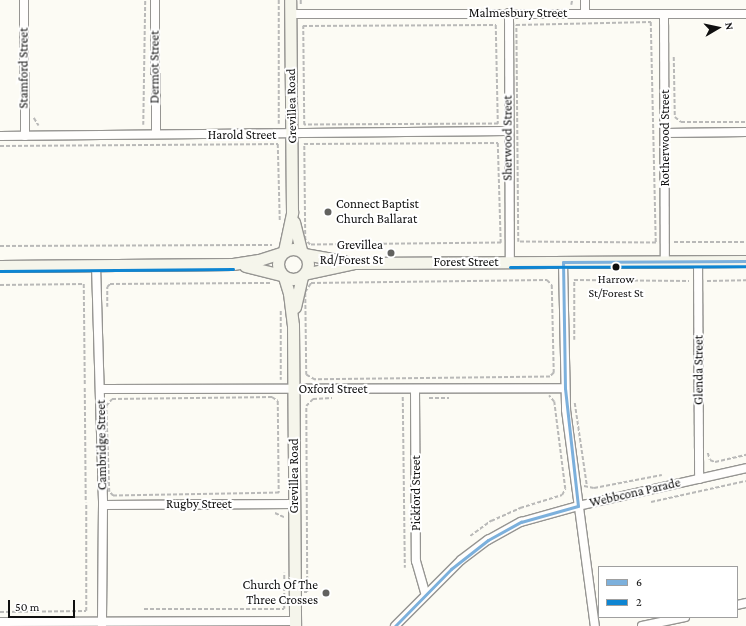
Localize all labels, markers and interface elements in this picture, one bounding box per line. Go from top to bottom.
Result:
street label: Malmesbury Street [469,5,567,21]
north arrow [698,8,738,48]
text: N [723,21,736,31]
street label: Stamford Street [16,27,32,109]
street label: Dermot Street [147,30,163,104]
street label: Grevillea Road [284,68,300,144]
street label: Rotherwood Street [657,89,673,187]
street label: Sherwood Street [500,95,516,181]
street label: Harold Street [208,127,276,143]
place label: Connect Baptist Church Ballarat [336,197,419,228]
marker: Connect Baptist Church Ballarat [323,207,333,217]
place label: Grevillea Rd/Forest St [320,238,383,269]
marker: Grevillea Rd/Forest St [386,248,396,258]
street label: Forest Street [434,254,498,270]
marker: Harrow St/Forest St [611,262,621,272]
place label: Harrow St/Forest St [588,273,644,301]
street label: Glenda Street [691,335,707,405]
street label: Oxford Street [298,381,368,397]
street label: Cambridge Street [93,400,111,490]
street label: Grevillea Road [286,438,302,514]
street label: Pickford Street [408,455,424,531]
street label: Webbcona Parade [588,475,682,511]
street label: Rugby Street [166,496,232,512]
legend [598,566,738,618]
text: 6 [636,575,642,589]
place label: Church Of The Three Crosses [243,578,318,609]
marker: Church Of The Three Crosses [321,588,331,598]
scale bar [10,592,77,618]
text: 2 [636,595,642,609]
text: 50 m [15,600,39,614]

